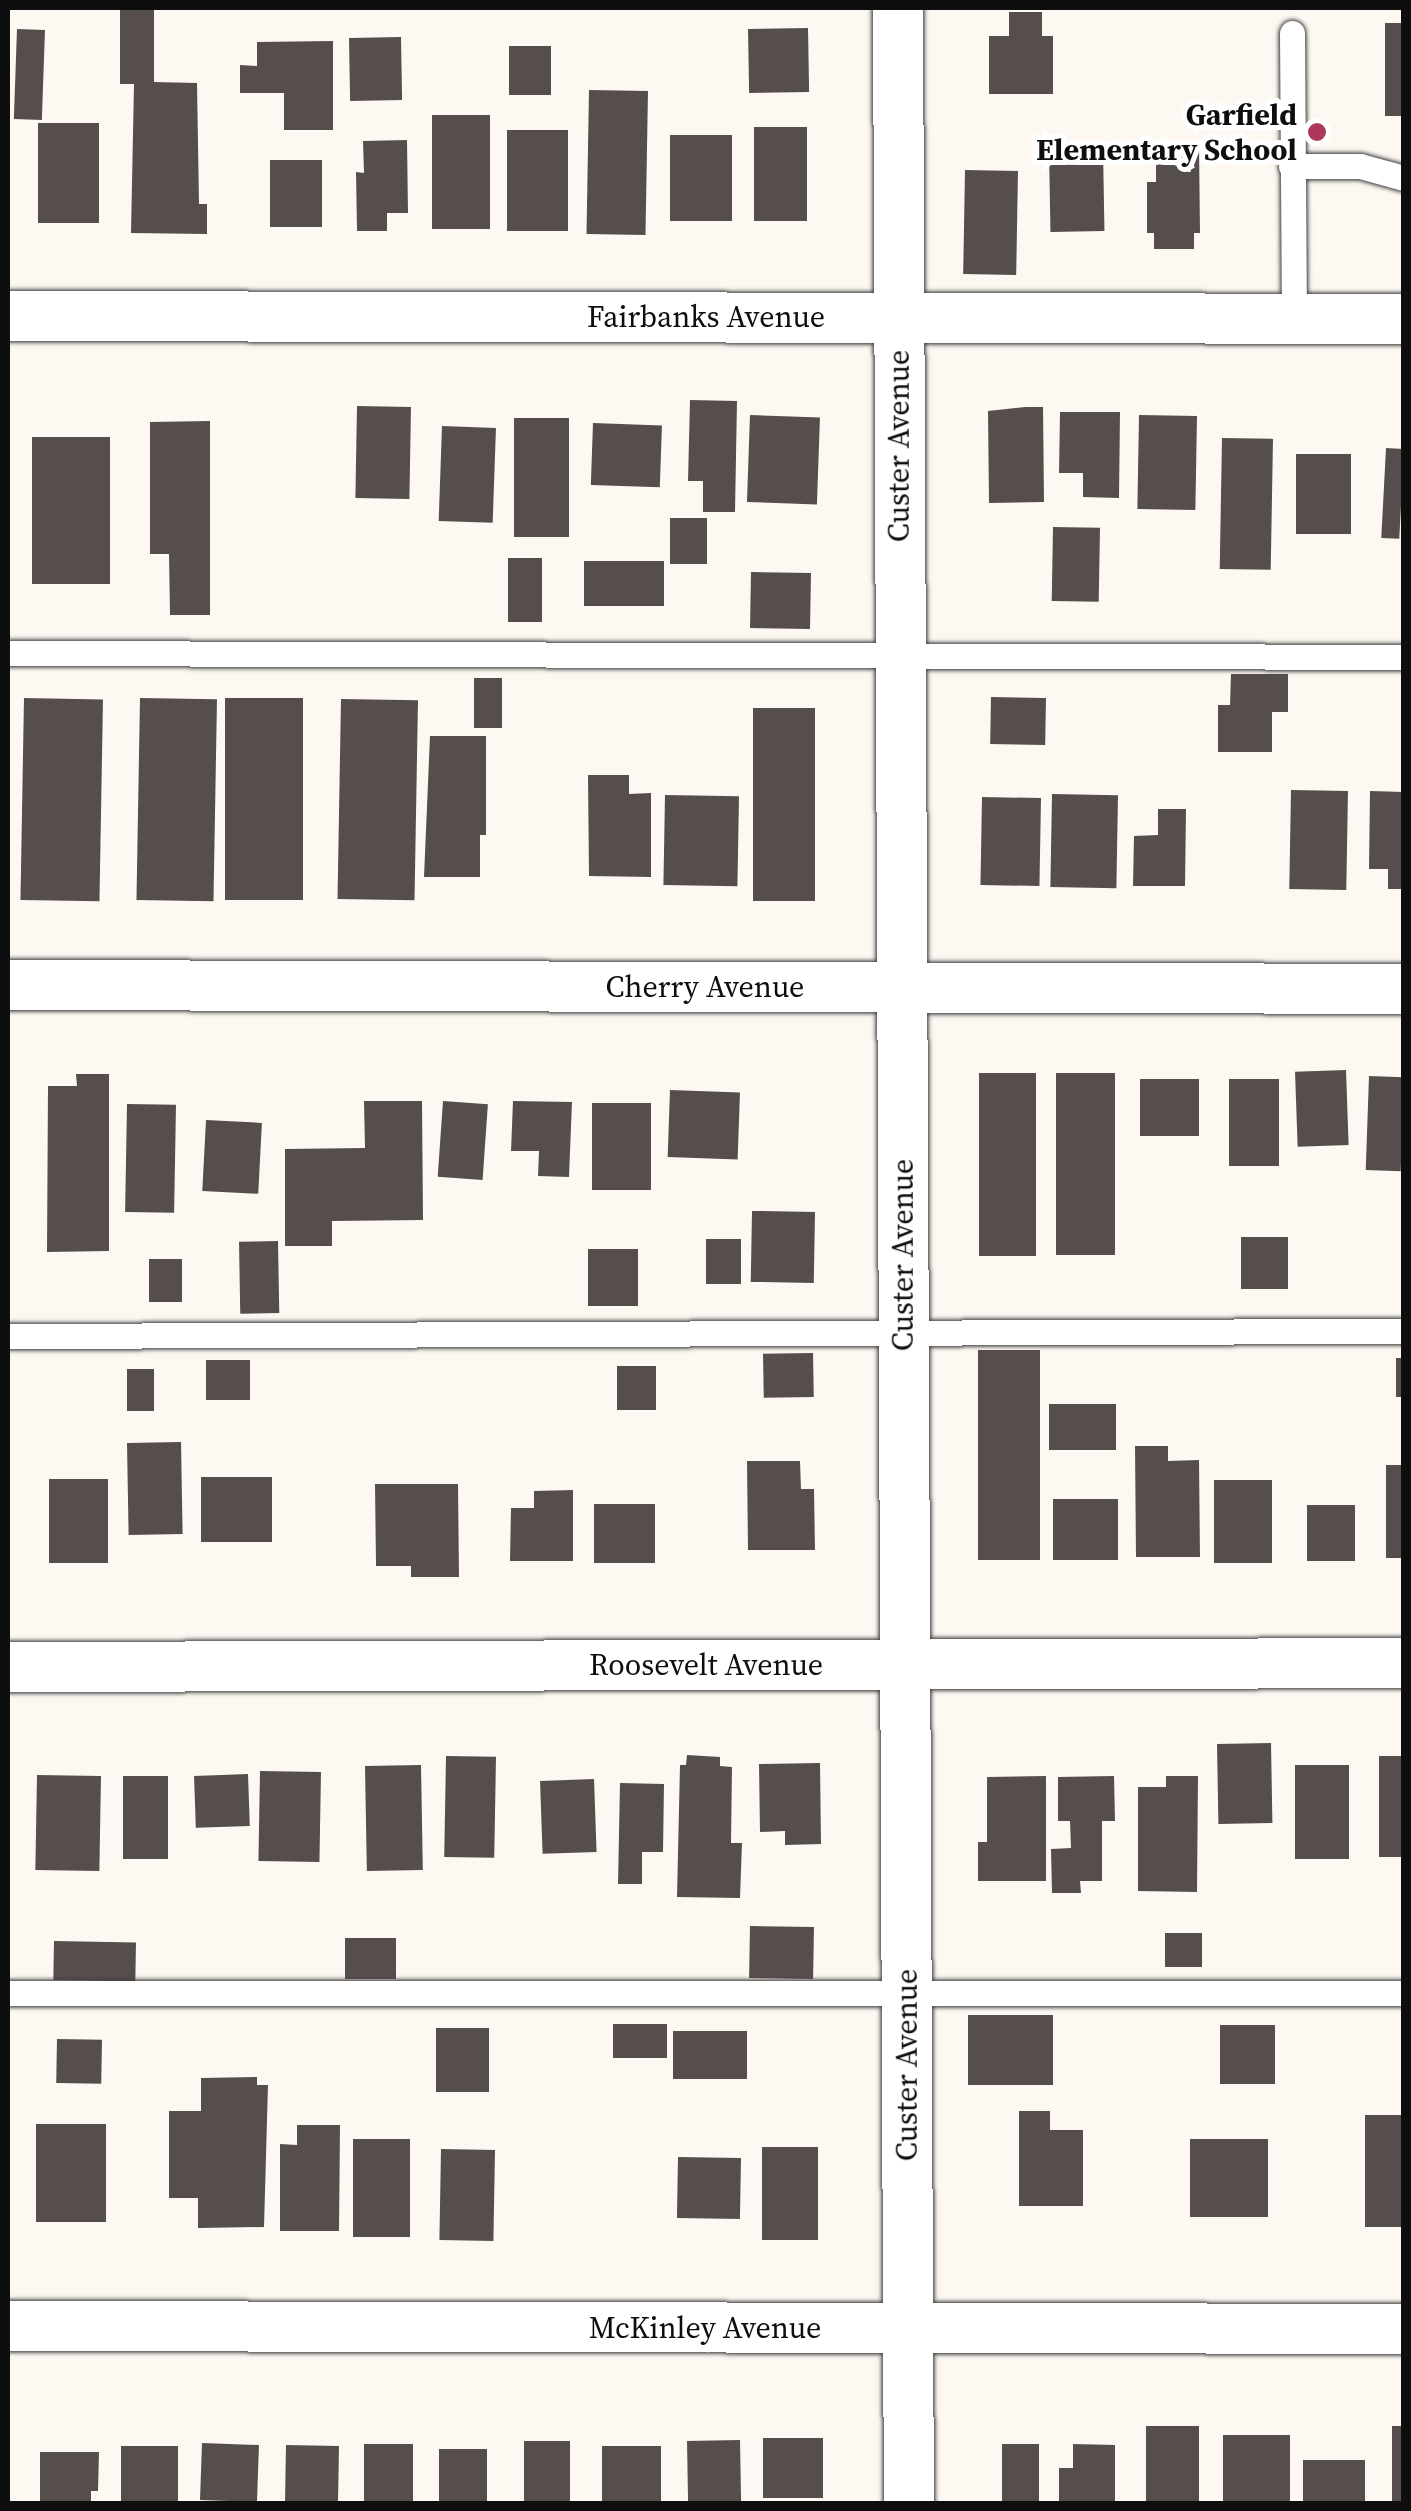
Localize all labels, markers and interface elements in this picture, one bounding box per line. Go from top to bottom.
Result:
place label: Garfield Elementary School [1036,97,1297,168]
marker: Garfield Elementary School [1306,121,1328,143]
street label: Fairbanks Avenue [587,299,825,335]
street label: Custer Avenue [881,350,917,542]
street label: Cherry Avenue [606,969,804,1005]
street label: Custer Avenue [885,1159,921,1351]
street label: Roosevelt Avenue [589,1647,823,1683]
street label: Custer Avenue [889,1969,925,2161]
street label: McKinley Avenue [589,2310,821,2346]

